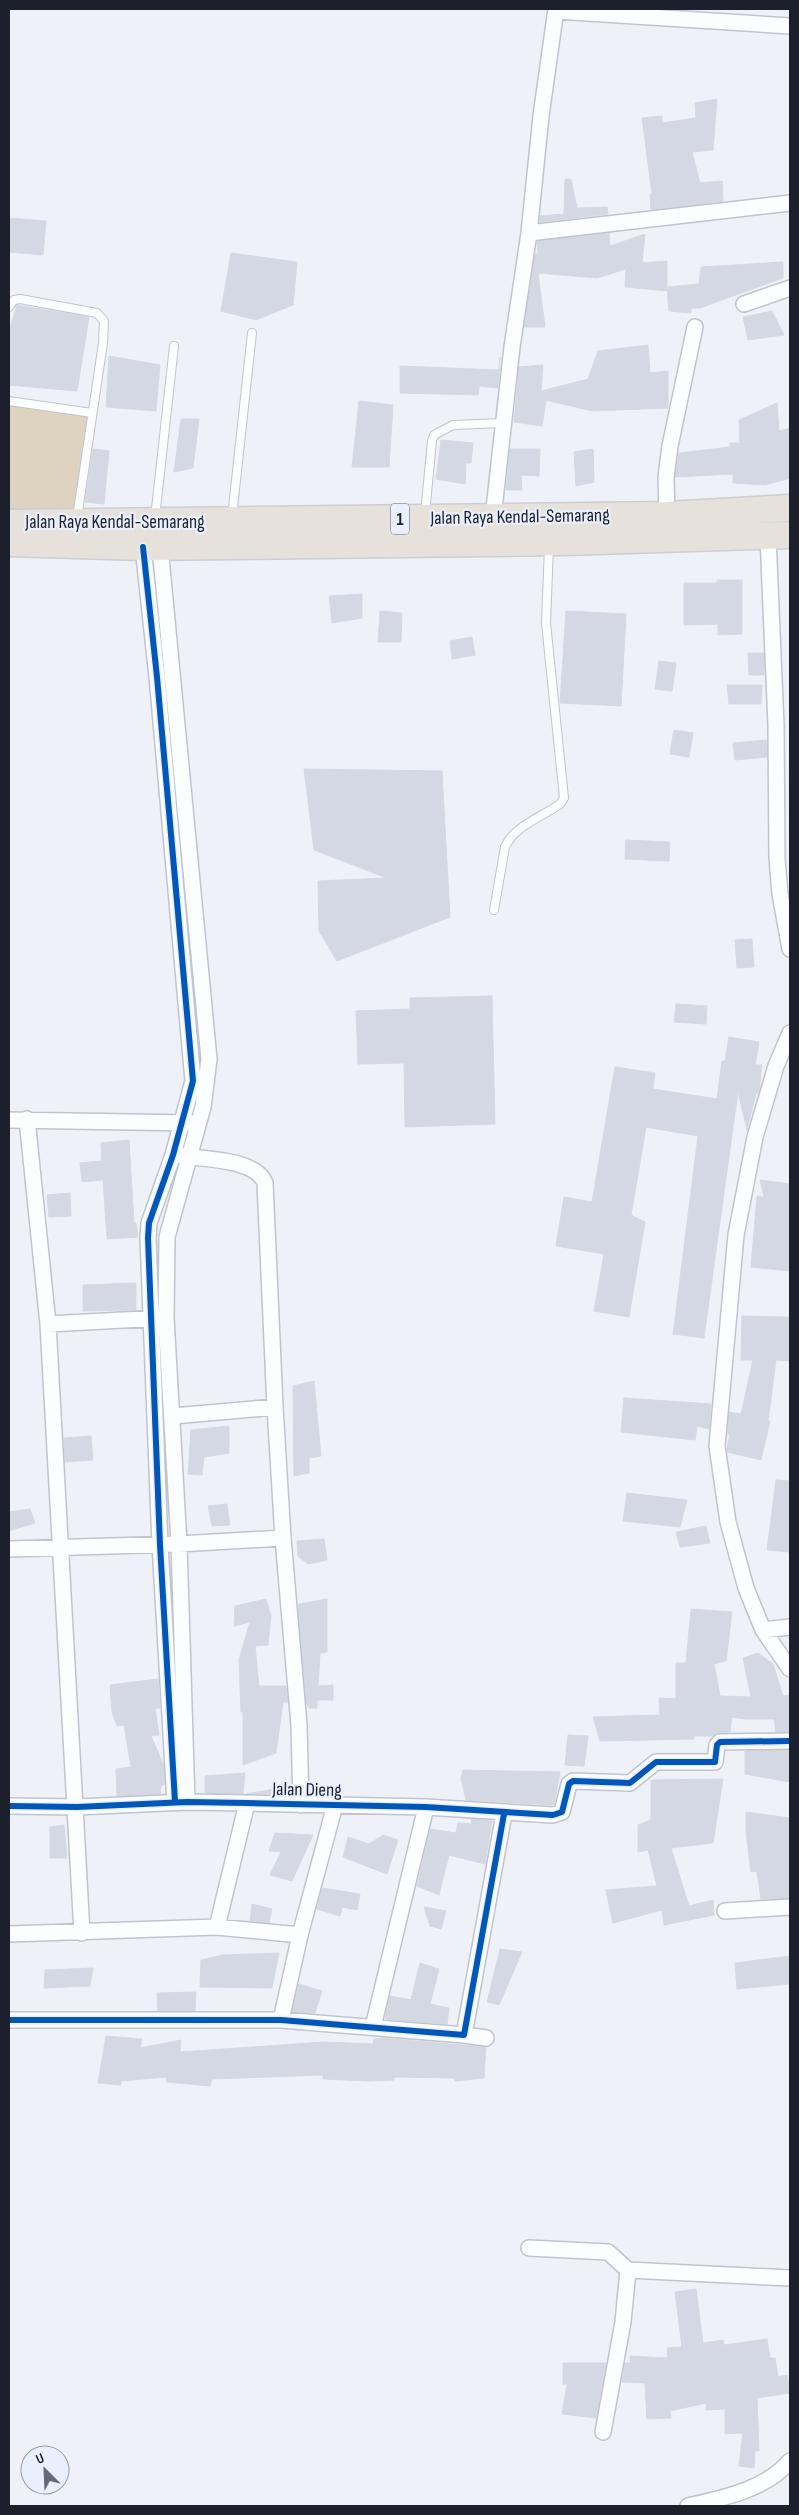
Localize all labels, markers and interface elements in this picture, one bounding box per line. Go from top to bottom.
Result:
road number: 1 [391,504,409,534]
street label: Jalan Raya Kendal-Semarang [429,504,610,530]
street label: Jalan Raya Kendal-Semarang [24,511,205,534]
street label: Jalan Dieng [271,1778,342,1802]
north arrow [20,2445,70,2495]
text: U [33,2449,47,2468]

